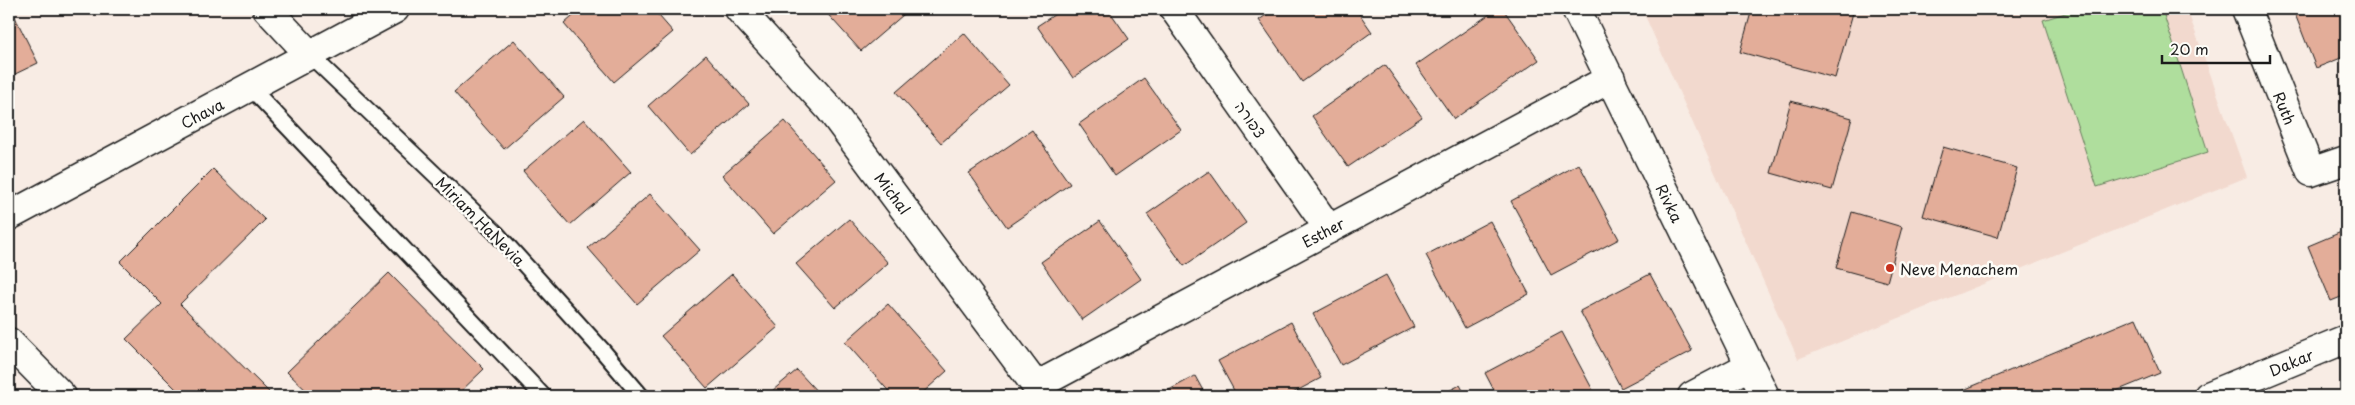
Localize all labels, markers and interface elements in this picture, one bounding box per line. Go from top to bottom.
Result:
scale bar [2162,32,2270,64]
text: 20 m [2170,37,2209,60]
street label: Ruth [2268,88,2302,128]
street label: Chava [176,92,228,134]
street label: צפורה [1230,96,1272,142]
street label: Michal [870,167,916,219]
street label: Miriam HaNevia [431,171,531,271]
street label: Rivka [1651,180,1689,227]
street label: Esther [1298,211,1348,253]
place label: Neve Menachem [1900,257,2018,280]
marker: Neve Menachem [1884,262,1896,274]
street label: Dakar [2265,342,2317,382]

